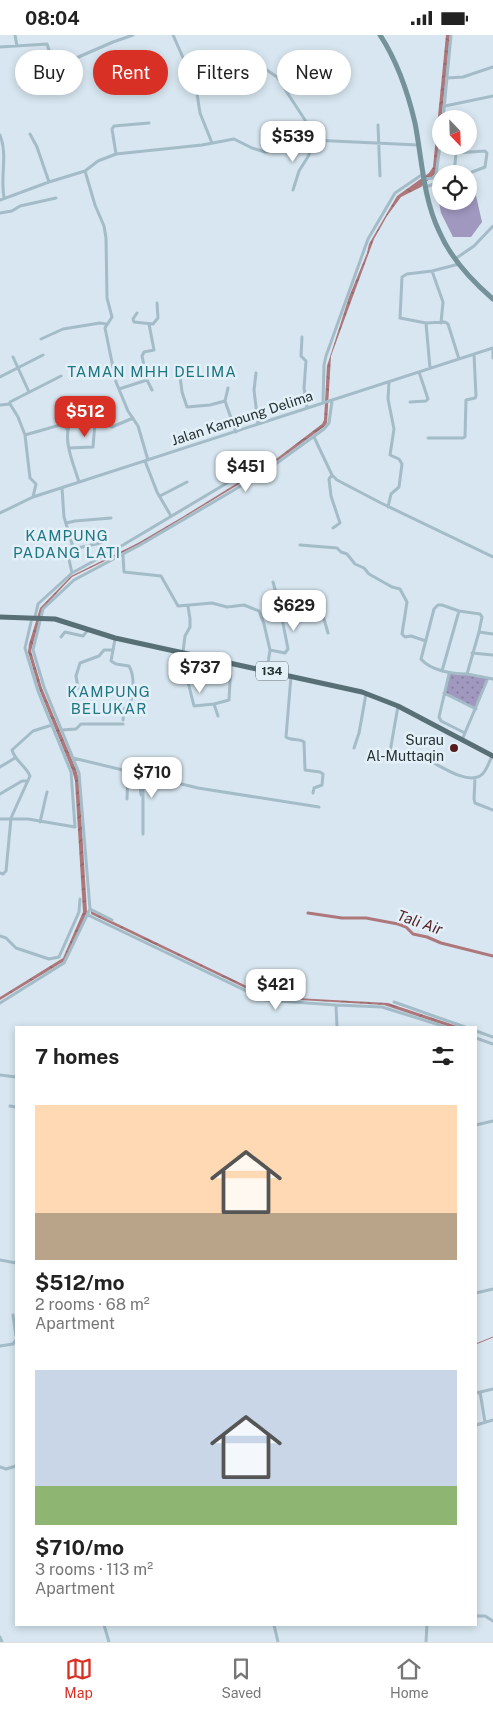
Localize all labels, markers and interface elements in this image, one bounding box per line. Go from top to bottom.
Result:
text: 08:04 [25,7,80,29]
chip: Buy [15,50,83,95]
chip: Rent [93,50,168,95]
chip: Filters [178,50,267,95]
chip: New [277,50,351,95]
north arrow [432,110,478,155]
map controls [432,110,477,210]
pin: $539 [263,121,323,163]
text: $539 [272,127,314,146]
button: locate [432,165,477,210]
district label: TAMAN MHH DELIMA [67,363,237,380]
street label: Jalan Kampung Delima [169,388,315,448]
pin: $512 [55,395,115,438]
text: $512 [66,402,104,421]
pin: $451 [216,451,276,493]
text: $451 [227,457,265,476]
district label: KAMPUNG PADANG LATI [13,527,121,561]
pin: $629 [264,589,324,632]
text: $629 [273,596,315,615]
pin: $737 [170,651,230,694]
text: $737 [179,658,221,677]
road number: 134 [256,661,288,681]
district label: KAMPUNG BELUKAR [67,683,151,717]
place label: Surau Al-Muttaqin [366,732,444,764]
marker: Surau Al-Muttaqin [448,742,460,754]
pin: $710 [122,757,182,799]
text: $710 [133,763,171,782]
water label: Tali Air [395,906,445,938]
pin: $421 [246,969,306,1011]
text: $421 [257,975,295,994]
icon: filters [429,1042,457,1070]
text: 7 homes [35,1044,119,1069]
icon: home [201,1137,291,1227]
text: $512/mo [35,1270,125,1295]
text: 2 rooms · 68 m² [35,1295,150,1314]
text: Apartment [35,1314,115,1333]
icon: home [201,1402,291,1492]
text: $710/mo [35,1535,124,1560]
text: 3 rooms · 113 m² [35,1560,153,1579]
text: Apartment [35,1579,115,1598]
tab: Map [64,1655,93,1701]
tab: Saved [221,1655,261,1701]
tab: Home [390,1655,429,1701]

